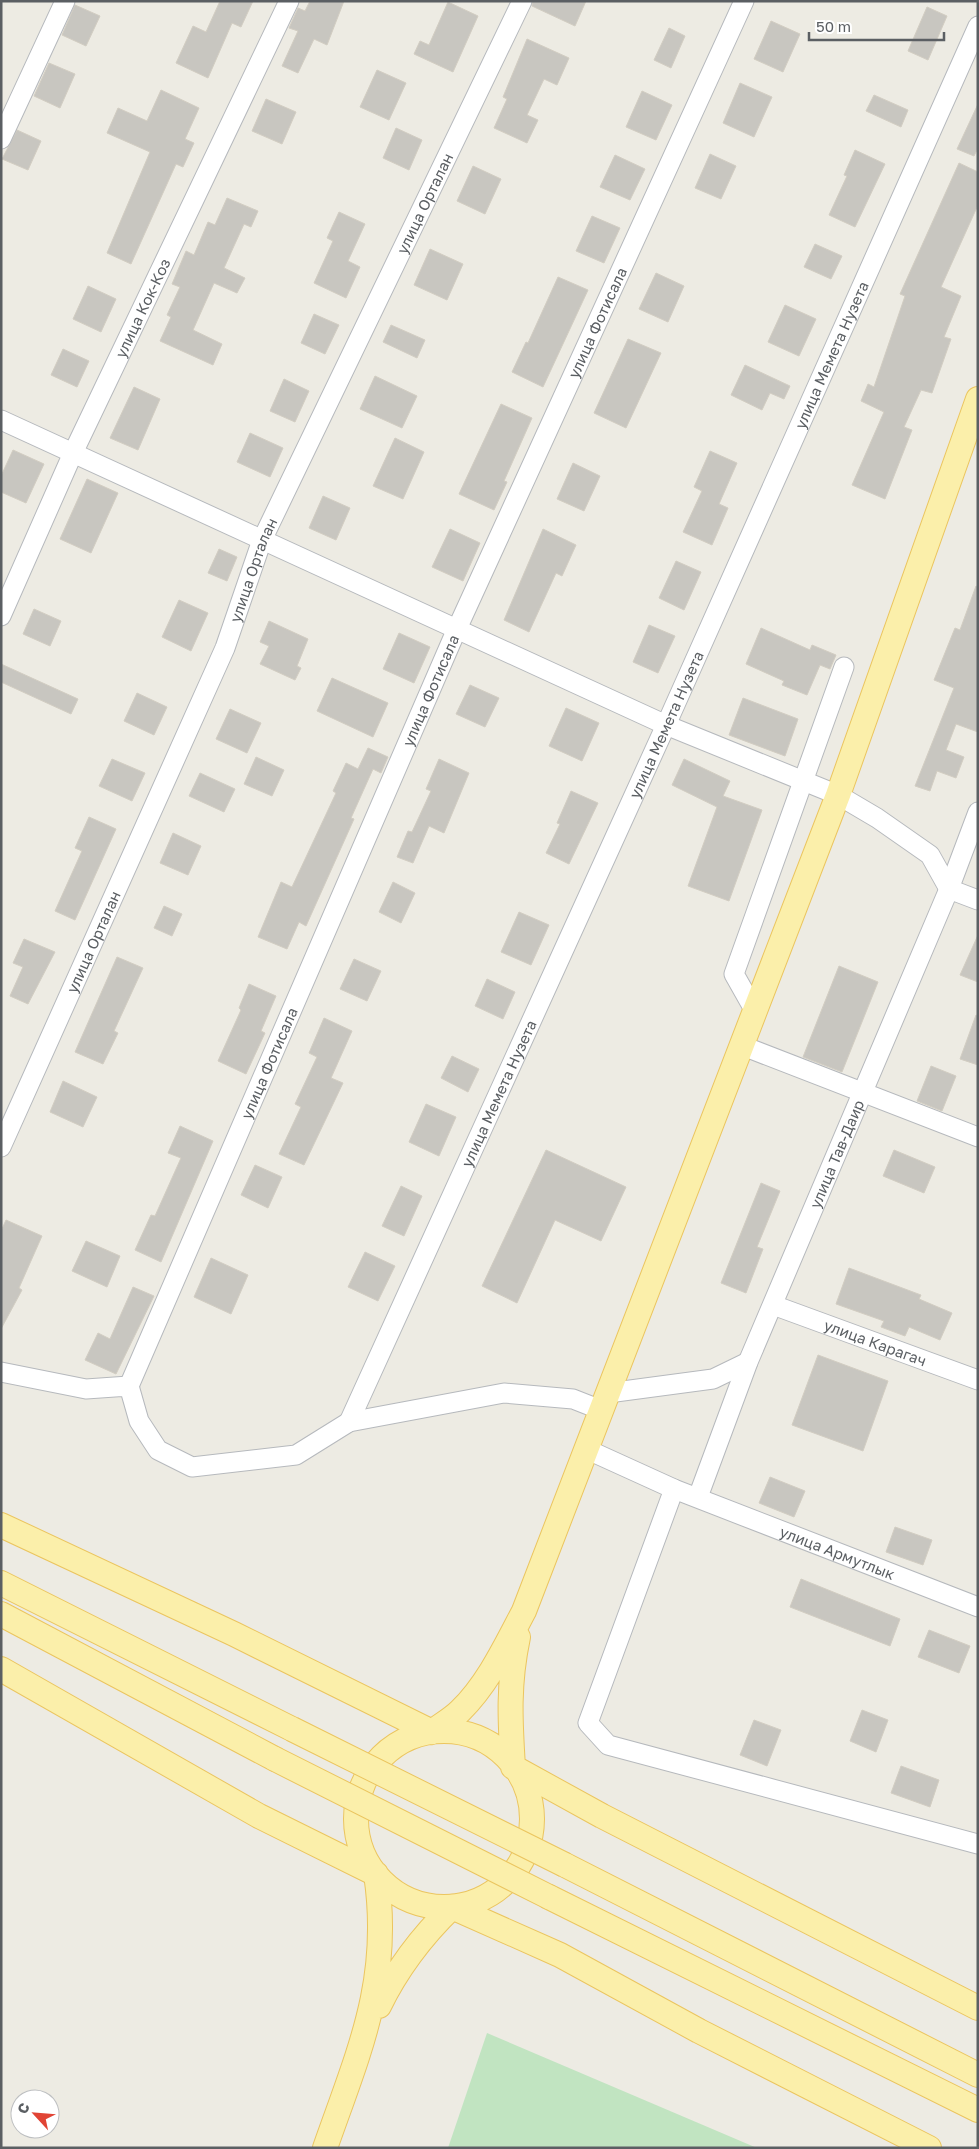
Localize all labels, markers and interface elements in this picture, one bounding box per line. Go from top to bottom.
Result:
scale bar [809,10,944,42]
text: 50 m [816,17,851,35]
street label: улица Орталан [392,150,456,257]
street label: улица Кок-Коз [111,255,174,360]
street label: улица Фотисала [564,264,630,381]
street label: улица Мемета Нузета [790,278,872,431]
street label: улица Орталан [226,515,280,624]
street label: улица Фотисала [398,632,462,749]
street label: улица Мемета Нузета [625,648,707,801]
street label: улица Орталан [62,888,124,996]
street label: улица Фотисала [237,1004,301,1122]
street label: улица Мемета Нузета [457,1017,540,1170]
street label: улица Тав-Даир [805,1097,867,1211]
street label: улица Карагач [822,1315,929,1369]
street label: улица Армутлык [777,1522,898,1583]
north arrow [10,2089,60,2139]
text: С [13,2100,33,2116]

